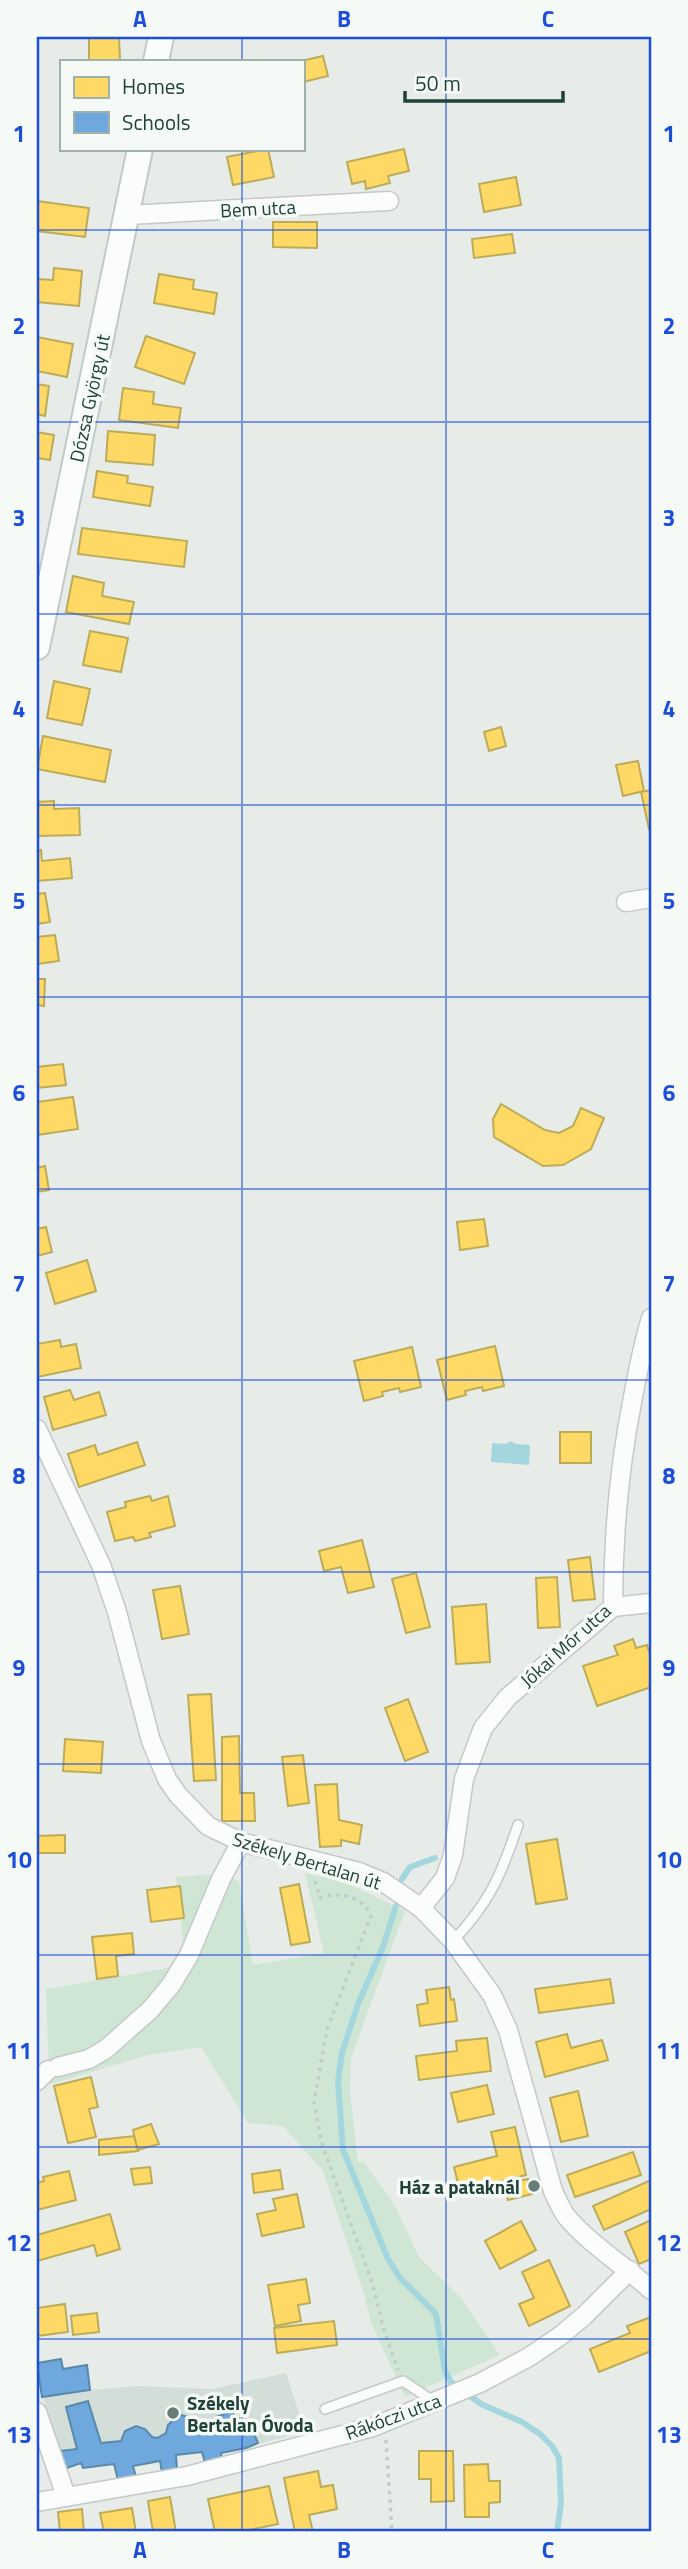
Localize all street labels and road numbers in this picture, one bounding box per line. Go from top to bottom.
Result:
street label: Bem utca [219,192,297,224]
street label: Dózsa György út [61,331,117,465]
street label: Jókai Mór utca [513,1596,617,1694]
street label: Székely Bertalan út [229,1824,385,1896]
street label: Rákóczi utca [341,2385,445,2447]

